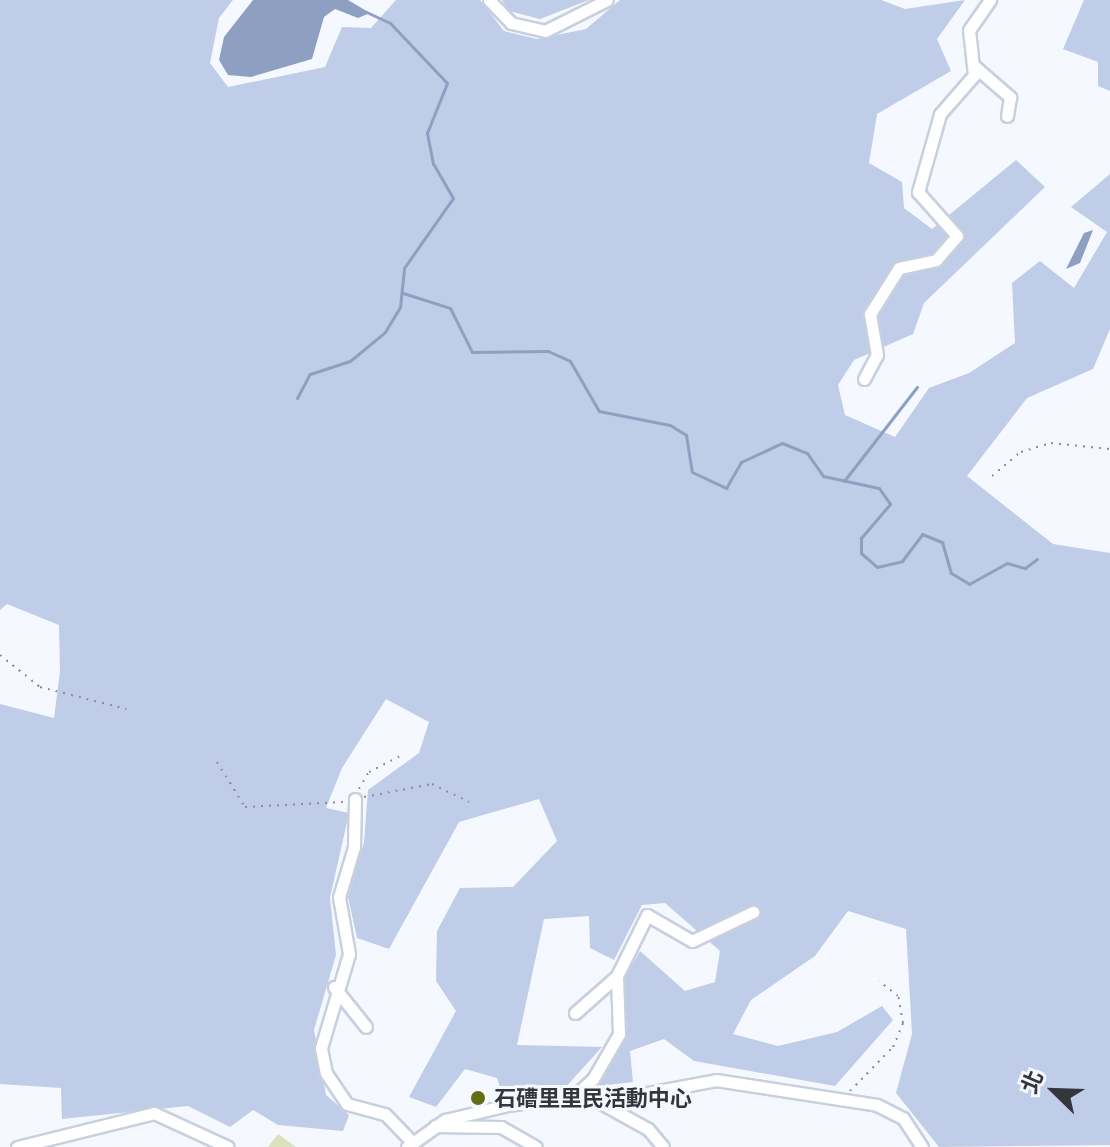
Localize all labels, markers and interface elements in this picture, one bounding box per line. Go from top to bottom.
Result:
north arrow [1014,1051,1094,1131]
text: 北 [1015,1066,1048,1097]
place label: 石𥕢里里民活動中心 [494,1085,692,1111]
marker: 石𥕢里里民活動中心 [469,1089,487,1107]

